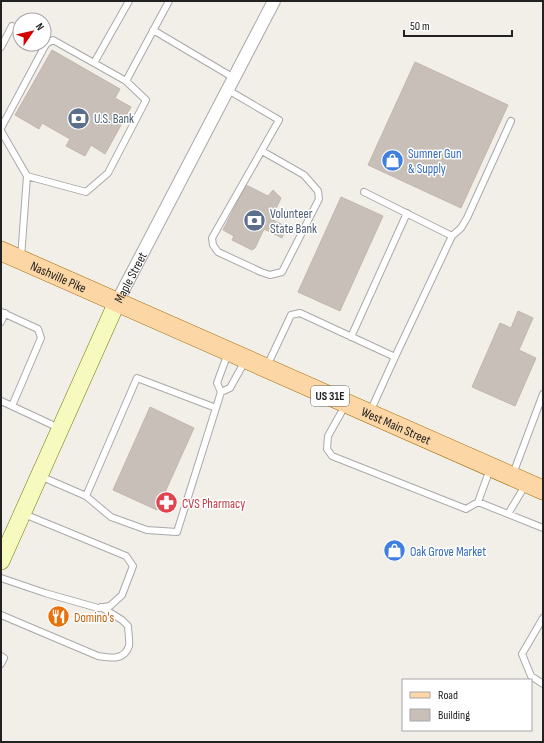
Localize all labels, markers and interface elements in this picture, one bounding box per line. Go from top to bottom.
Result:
north arrow [12,12,52,52]
scale bar [404,12,512,38]
text: 50 m [410,19,430,34]
text: N [33,21,47,33]
bank icon: U.S. Bank [65,105,91,131]
place label: U.S. Bank [94,111,134,127]
place label: Sumner Gun & Supply [408,146,461,177]
shop icon: Sumner Gun & Supply [380,147,406,173]
place label: Volunteer State Bank [270,206,317,237]
bank icon: Volunteer State Bank [241,207,267,233]
street label: Maple Street [111,249,151,306]
street label: Nashville Pike [28,258,89,297]
road number: US 31E [311,386,349,406]
street label: West Main Street [359,404,433,449]
pharmacy icon: CVS Pharmacy [154,490,180,516]
place label: CVS Pharmacy [182,496,245,512]
shop icon: Oak Grove Market [382,538,408,564]
place label: Oak Grove Market [410,544,486,560]
restaurant icon: Domino's [45,604,71,630]
place label: Domino's [74,610,115,626]
legend [402,679,532,731]
text: Road [438,688,458,703]
text: Building [438,708,470,723]

